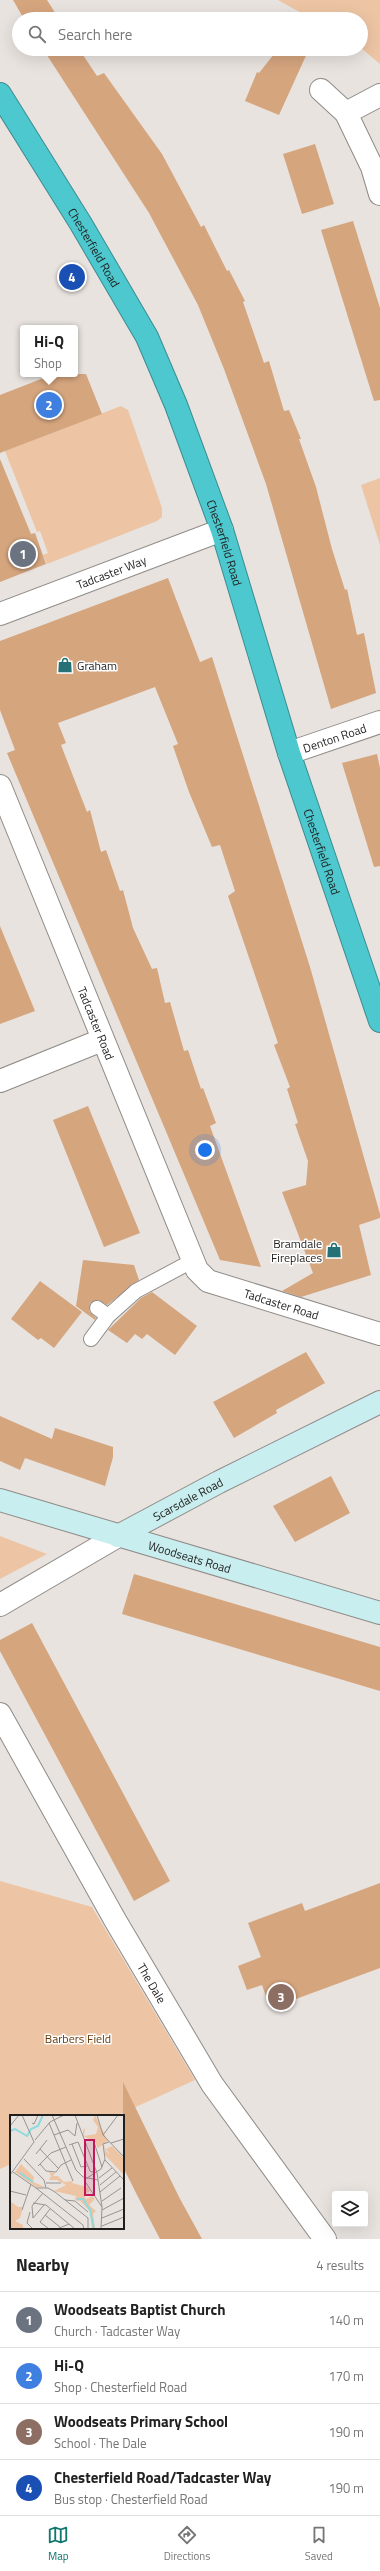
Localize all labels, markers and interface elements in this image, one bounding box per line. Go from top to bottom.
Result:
search box [12,12,368,56]
icon: search [26,23,48,45]
text: Search here [58,23,132,46]
street label: Chesterfield Road [63,204,125,291]
pin: 4 [59,262,85,292]
popup [20,325,78,377]
text: Hi-Q [34,330,64,353]
text: Shop [34,353,62,373]
pin: 2 [36,390,62,420]
street label: Chesterfield Road [202,497,248,588]
pin: 1 [10,539,36,569]
street label: Tadcaster Way [73,550,149,594]
shop icon: Graham [56,656,74,674]
place label: Graham [77,656,117,675]
street label: Denton Road [300,718,369,757]
street label: Chesterfield Road [299,806,346,897]
street label: Tadcaster Road [73,984,120,1063]
your location [195,1140,215,1160]
place label: Bramdale Fireplaces [271,1234,322,1267]
shop icon: Bramdale Fireplaces [325,1241,343,1259]
street label: Tadcaster Road [242,1283,321,1324]
street label: Scarsdale Road [149,1472,226,1525]
street label: Woodseats Road [146,1535,234,1578]
street label: The Dale [133,1959,172,2007]
pin: 3 [268,1982,294,2012]
park label: Barbers Field [45,2029,111,2048]
inset map [10,2115,124,2229]
map controls [332,2191,368,2227]
button: layers [332,2191,368,2227]
text: Nearby [16,2252,69,2278]
text: 4 results [316,2255,364,2275]
text: Woodseats Baptist Church [54,2298,226,2321]
text: 1 [25,2310,33,2330]
text: 140 m [328,2310,364,2330]
text: Church · Tadcaster Way [54,2321,180,2341]
text: Hi-Q [54,2354,84,2377]
text: 2 [25,2366,33,2386]
text: 170 m [328,2366,364,2386]
text: Shop · Chesterfield Road [54,2377,187,2397]
text: Woodseats Primary School [54,2410,228,2433]
text: 3 [25,2422,33,2442]
text: 190 m [328,2422,364,2442]
text: School · The Dale [54,2433,147,2453]
text: Chesterfield Road/Tadcaster Way [54,2466,271,2489]
text: 4 [25,2478,33,2498]
text: 190 m [328,2478,364,2498]
text: Bus stop · Chesterfield Road [54,2489,208,2509]
tab: Map [47,2524,69,2564]
tab: Directions [164,2524,210,2564]
tab: Saved [305,2524,333,2564]

